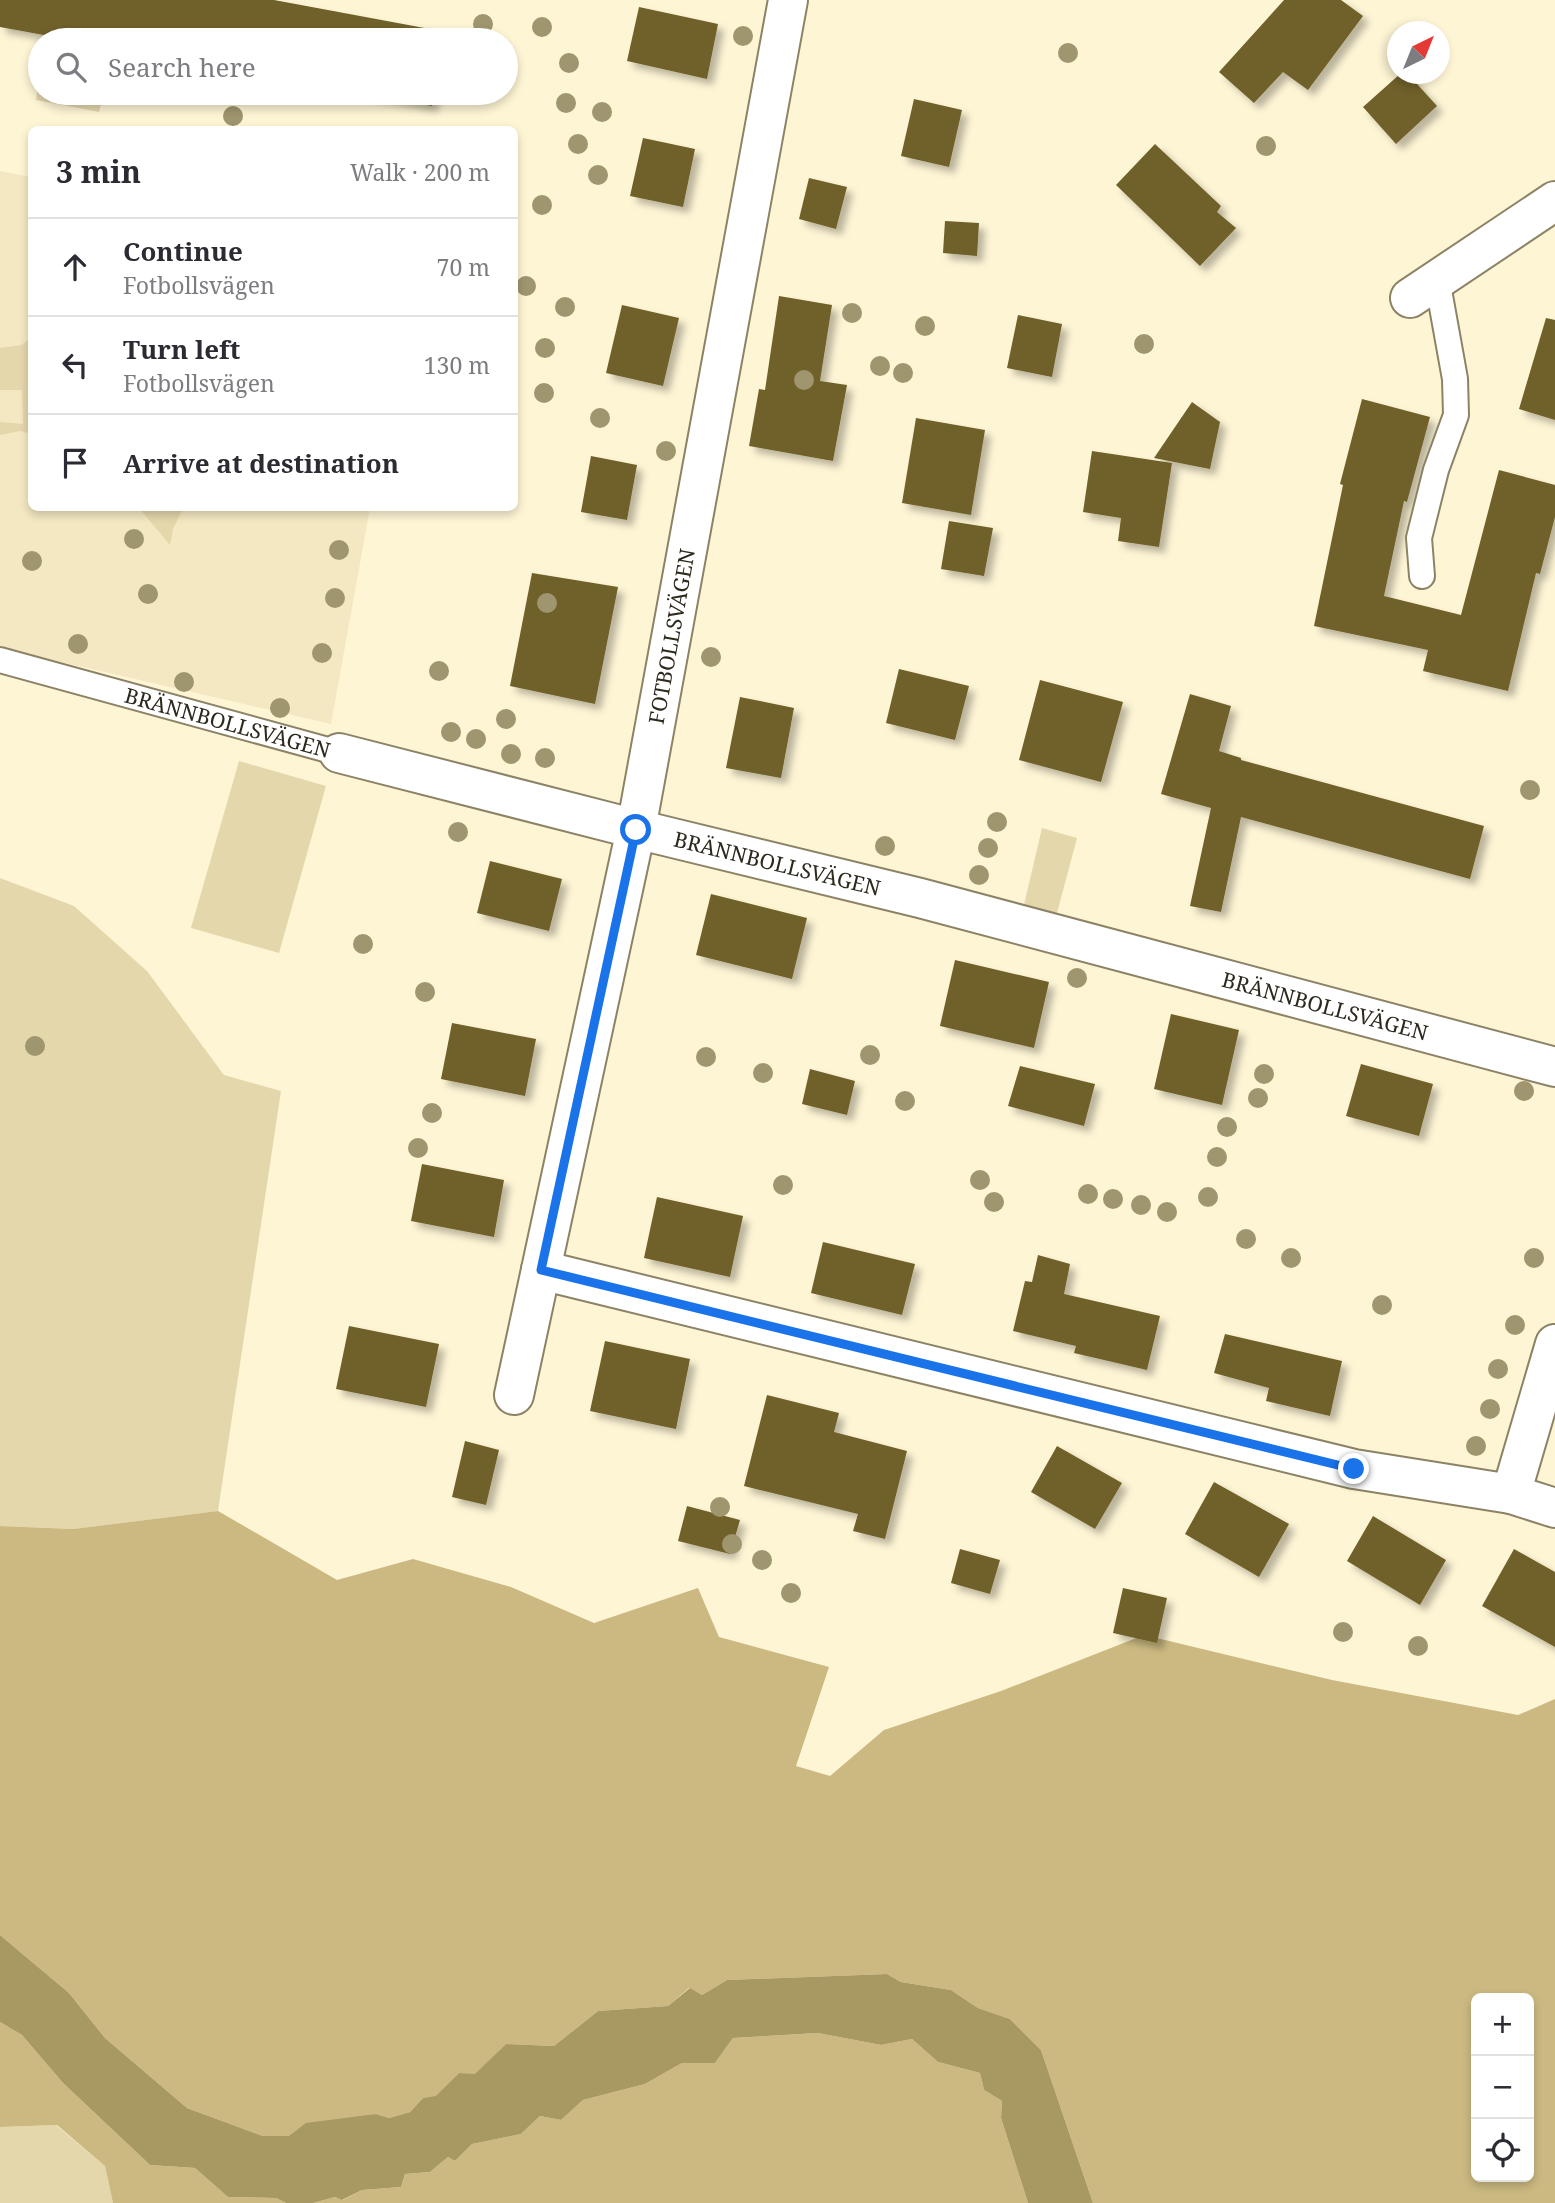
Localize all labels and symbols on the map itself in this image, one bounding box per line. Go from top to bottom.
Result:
north arrow [1387,21,1450,84]
street label: FOTBOLLSVÄGEN [642,546,701,726]
street label: BRÄNNBOLLSVÄGEN [122,681,333,764]
route start [620,814,651,845]
street label: BRÄNNBOLLSVÄGEN [671,825,884,902]
street label: BRÄNNBOLLSVÄGEN [1219,965,1431,1047]
route end [1338,1453,1369,1484]

